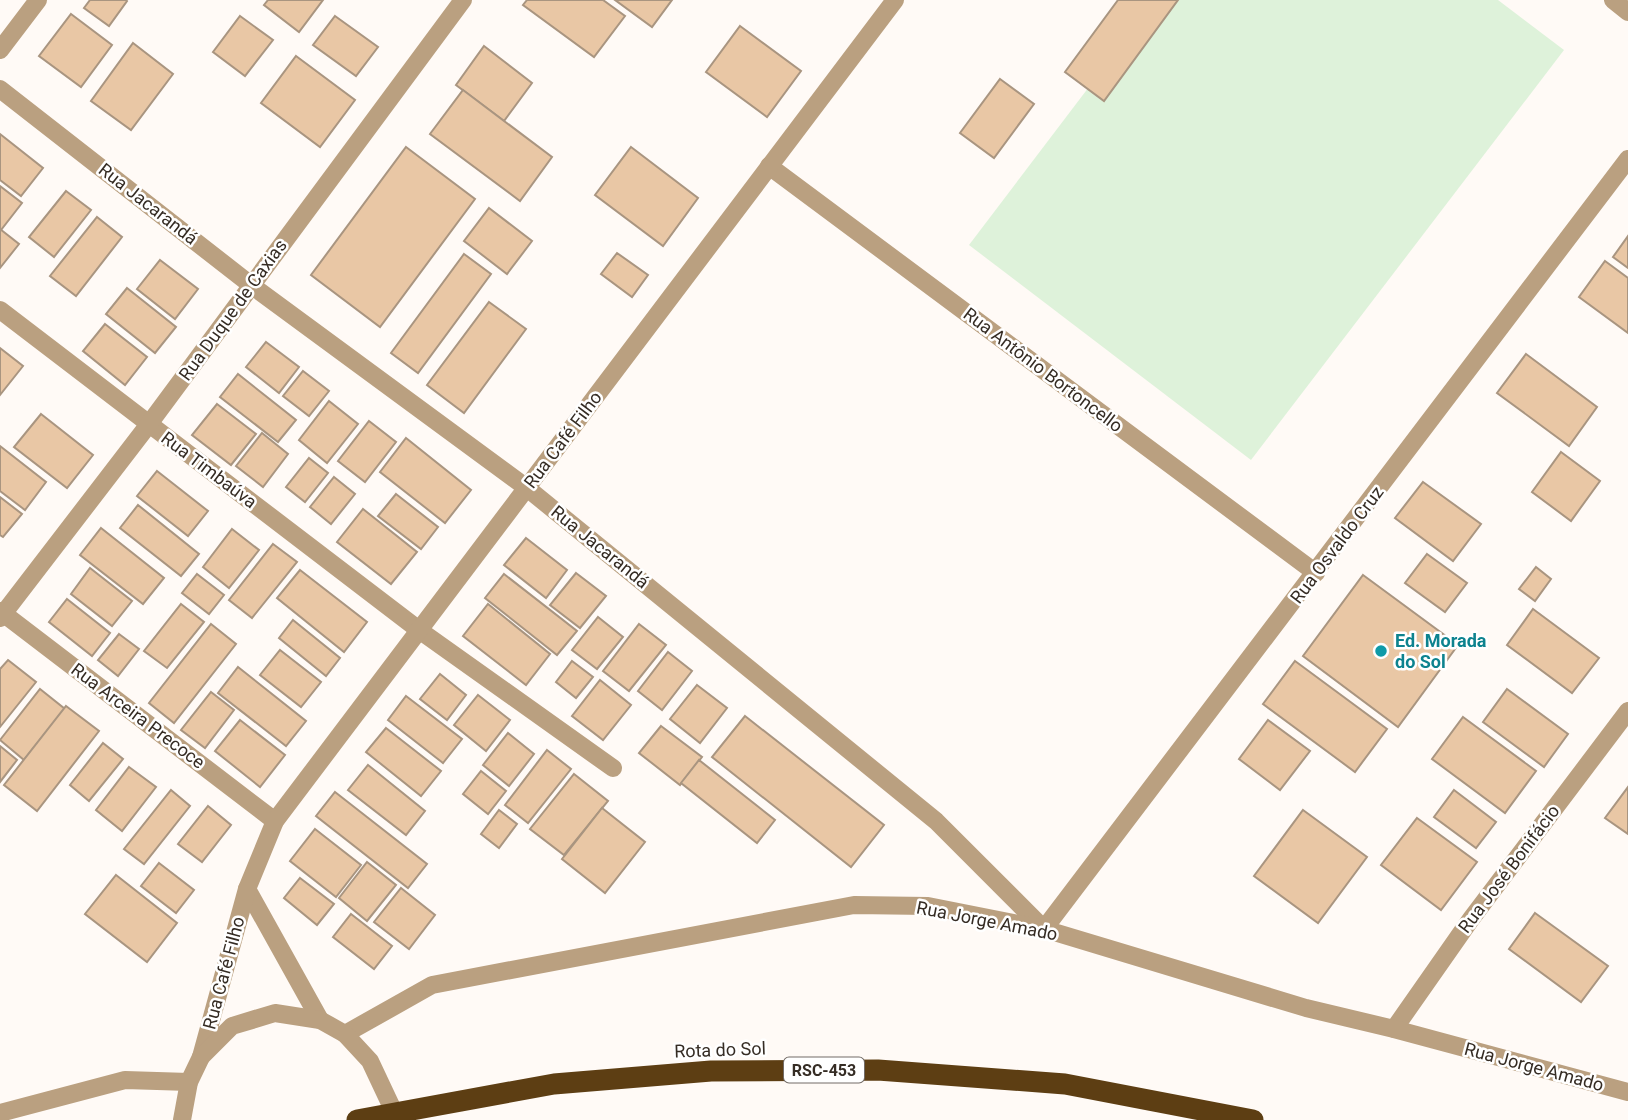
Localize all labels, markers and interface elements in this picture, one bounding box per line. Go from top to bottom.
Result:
street label: Rua Jacarandá [95,159,202,249]
street label: Rua Duque de Caxias [174,235,291,384]
street label: Rua Antônio Bortoncello [960,303,1127,436]
street label: Rua Café Filho [519,387,606,492]
street label: Rua Timbaúva [157,427,261,512]
street label: Rua Osvaldo Cruz [1286,482,1388,607]
street label: Rua Jacarandá [547,501,653,592]
place label: Ed. Morada do Sol [1395,630,1487,672]
marker: Ed. Morada do Sol [1373,643,1389,659]
street label: Rua Arceira Precoce [67,659,209,773]
street label: Rua José Bonifácio [1454,801,1564,937]
street label: Rua Jorge Amado [915,897,1059,944]
street label: Rua Café Filho [198,914,249,1031]
street label: Rota do Sol [674,1037,766,1062]
street label: Rua Jorge Amado [1462,1038,1606,1095]
road number: RSC-453 [784,1058,864,1082]

